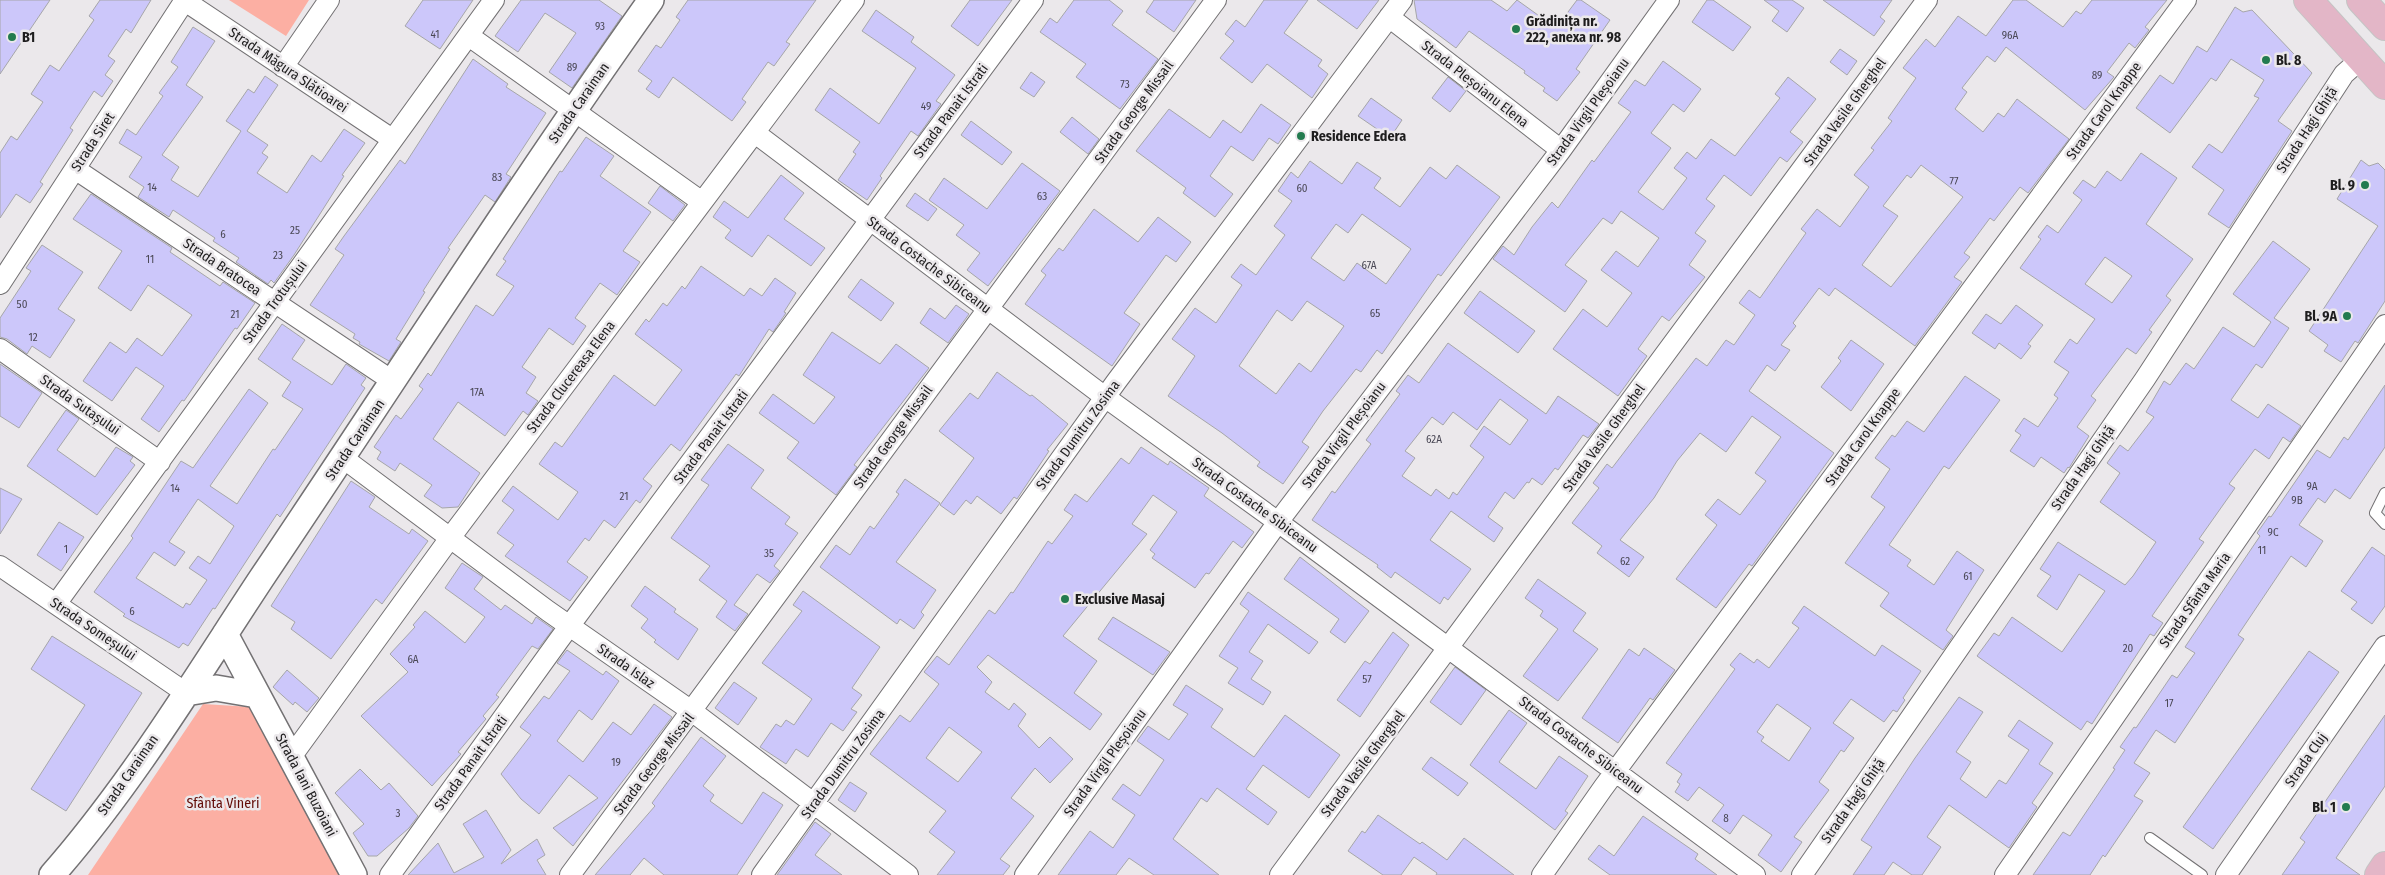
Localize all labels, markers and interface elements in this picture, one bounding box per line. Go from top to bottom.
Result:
place label: Grădinița nr. 222, anexa nr. 98 [1525,13,1622,46]
house number: 93 [595,20,605,33]
marker: Grădinița nr. 222, anexa nr. 98 [1510,23,1522,35]
street label: Strada Măgura Slătioarei [225,24,351,116]
house number: 41 [430,28,440,41]
place label: B1 [22,29,35,46]
house number: 96A [2002,29,2019,42]
marker: B1 [6,31,18,43]
street label: Strada Pleșoianu Elena [1417,37,1532,132]
place label: Bl. 8 [2276,52,2302,69]
marker: Bl. 8 [2260,54,2272,66]
street label: Strada Virgil Pleșoianu [1543,55,1634,170]
street label: Strada Vasile Gherghel [1800,55,1890,169]
street label: Strada George Missail [1091,57,1177,167]
street label: Strada Carol Knappe [2063,59,2145,163]
street label: Strada Caraiman [545,60,613,146]
house number: 89 [567,61,577,74]
street label: Strada Panait Istrati [910,61,992,161]
house number: 89 [2092,69,2102,82]
house number: 73 [1120,78,1130,91]
street label: Strada Hagi Ghiță [2273,84,2342,177]
house number: 49 [921,100,931,113]
street label: Strada Siret [68,109,119,175]
place label: Residence Edera [1311,128,1406,145]
marker: Residence Edera [1295,130,1307,142]
house number: 83 [492,171,502,184]
house number: 77 [1950,175,1959,188]
place label: Bl. 9 [2330,177,2355,194]
marker: Bl. 9 [2359,179,2371,191]
house number: 14 [147,181,157,194]
house number: 60 [1296,182,1308,195]
house number: 63 [1037,190,1047,203]
street label: Strada Costache Sibiceanu [864,213,994,317]
house number: 25 [290,224,300,237]
house number: 6 [220,228,226,241]
street label: Strada Bratocea [180,235,264,299]
house number: 23 [273,249,283,262]
house number: 11 [146,253,154,266]
street label: Strada Trotușului [239,257,312,347]
house number: 67A [1361,259,1377,272]
house number: 50 [17,298,28,311]
house number: 65 [1370,307,1380,320]
house number: 21 [231,308,239,321]
place label: Bl. 9A [2304,308,2337,325]
marker: Bl. 9A [2341,310,2353,322]
street label: Strada Clucereasa Elena [523,317,619,437]
house number: 12 [28,331,38,344]
street label: Strada Sutașului [36,371,123,440]
street label: Strada Dumitru Zosima [1033,377,1123,493]
street label: Strada Virgil Pleșoianu [1298,378,1390,492]
street label: Strada Vasile Gherghel [1559,381,1649,495]
street label: Strada George Missail [850,382,936,492]
street label: Strada Carol Knappe [1822,385,1904,489]
house number: 17A [470,386,484,399]
street label: Strada Panait Istrati [670,387,752,487]
street label: Strada Caraiman [322,396,388,484]
street label: Strada Hagi Ghiță [2048,422,2119,514]
house number: 62A [1426,433,1442,446]
street label: Strada Costache Sibiceanu [1189,454,1321,556]
house number: 9A [2306,480,2318,493]
house number: 14 [170,482,180,495]
house number: 21 [620,490,628,503]
house number: 9B [2291,494,2303,507]
house number: 9C [2268,526,2279,539]
house number: 1 [64,543,68,556]
house number: 11 [2258,544,2266,557]
house number: 35 [764,547,774,560]
street label: Strada Sfânta Maria [2156,549,2234,651]
house number: 62 [1620,555,1630,568]
house number: 61 [1963,570,1973,583]
place label: Exclusive Masaj [1075,591,1165,608]
marker: Exclusive Masaj [1059,593,1071,605]
street label: Strada Someșului [46,594,139,665]
house number: 6 [129,605,135,618]
street label: Strada Islaz [594,640,658,692]
house number: 20 [2123,642,2134,655]
house number: 6A [407,653,419,666]
house number: 57 [1362,673,1372,686]
street label: Strada Costache Sibiceanu [1516,693,1646,797]
house number: 17 [2165,697,2174,710]
street label: Strada Dumitru Zosima [798,706,888,822]
street label: Strada Virgil Pleșoianu [1060,706,1151,821]
street label: Strada Vasile Gherghel [1317,707,1409,821]
street label: Strada George Missail [610,709,698,818]
street label: Strada Panait Istrati [431,712,511,814]
street label: Strada Cluj [2281,730,2331,790]
street label: Strada Iani Buzoiani [272,731,340,839]
street label: Strada Caraiman [94,732,162,818]
street label: Strada Hagi Ghiță [1818,755,1889,847]
house number: 19 [611,756,621,769]
park label: Sfânta Vineri [186,795,260,812]
place label: Bl. 1 [2312,799,2336,816]
marker: Bl. 1 [2340,801,2352,813]
house number: 3 [396,807,401,820]
house number: 8 [1723,812,1729,825]

